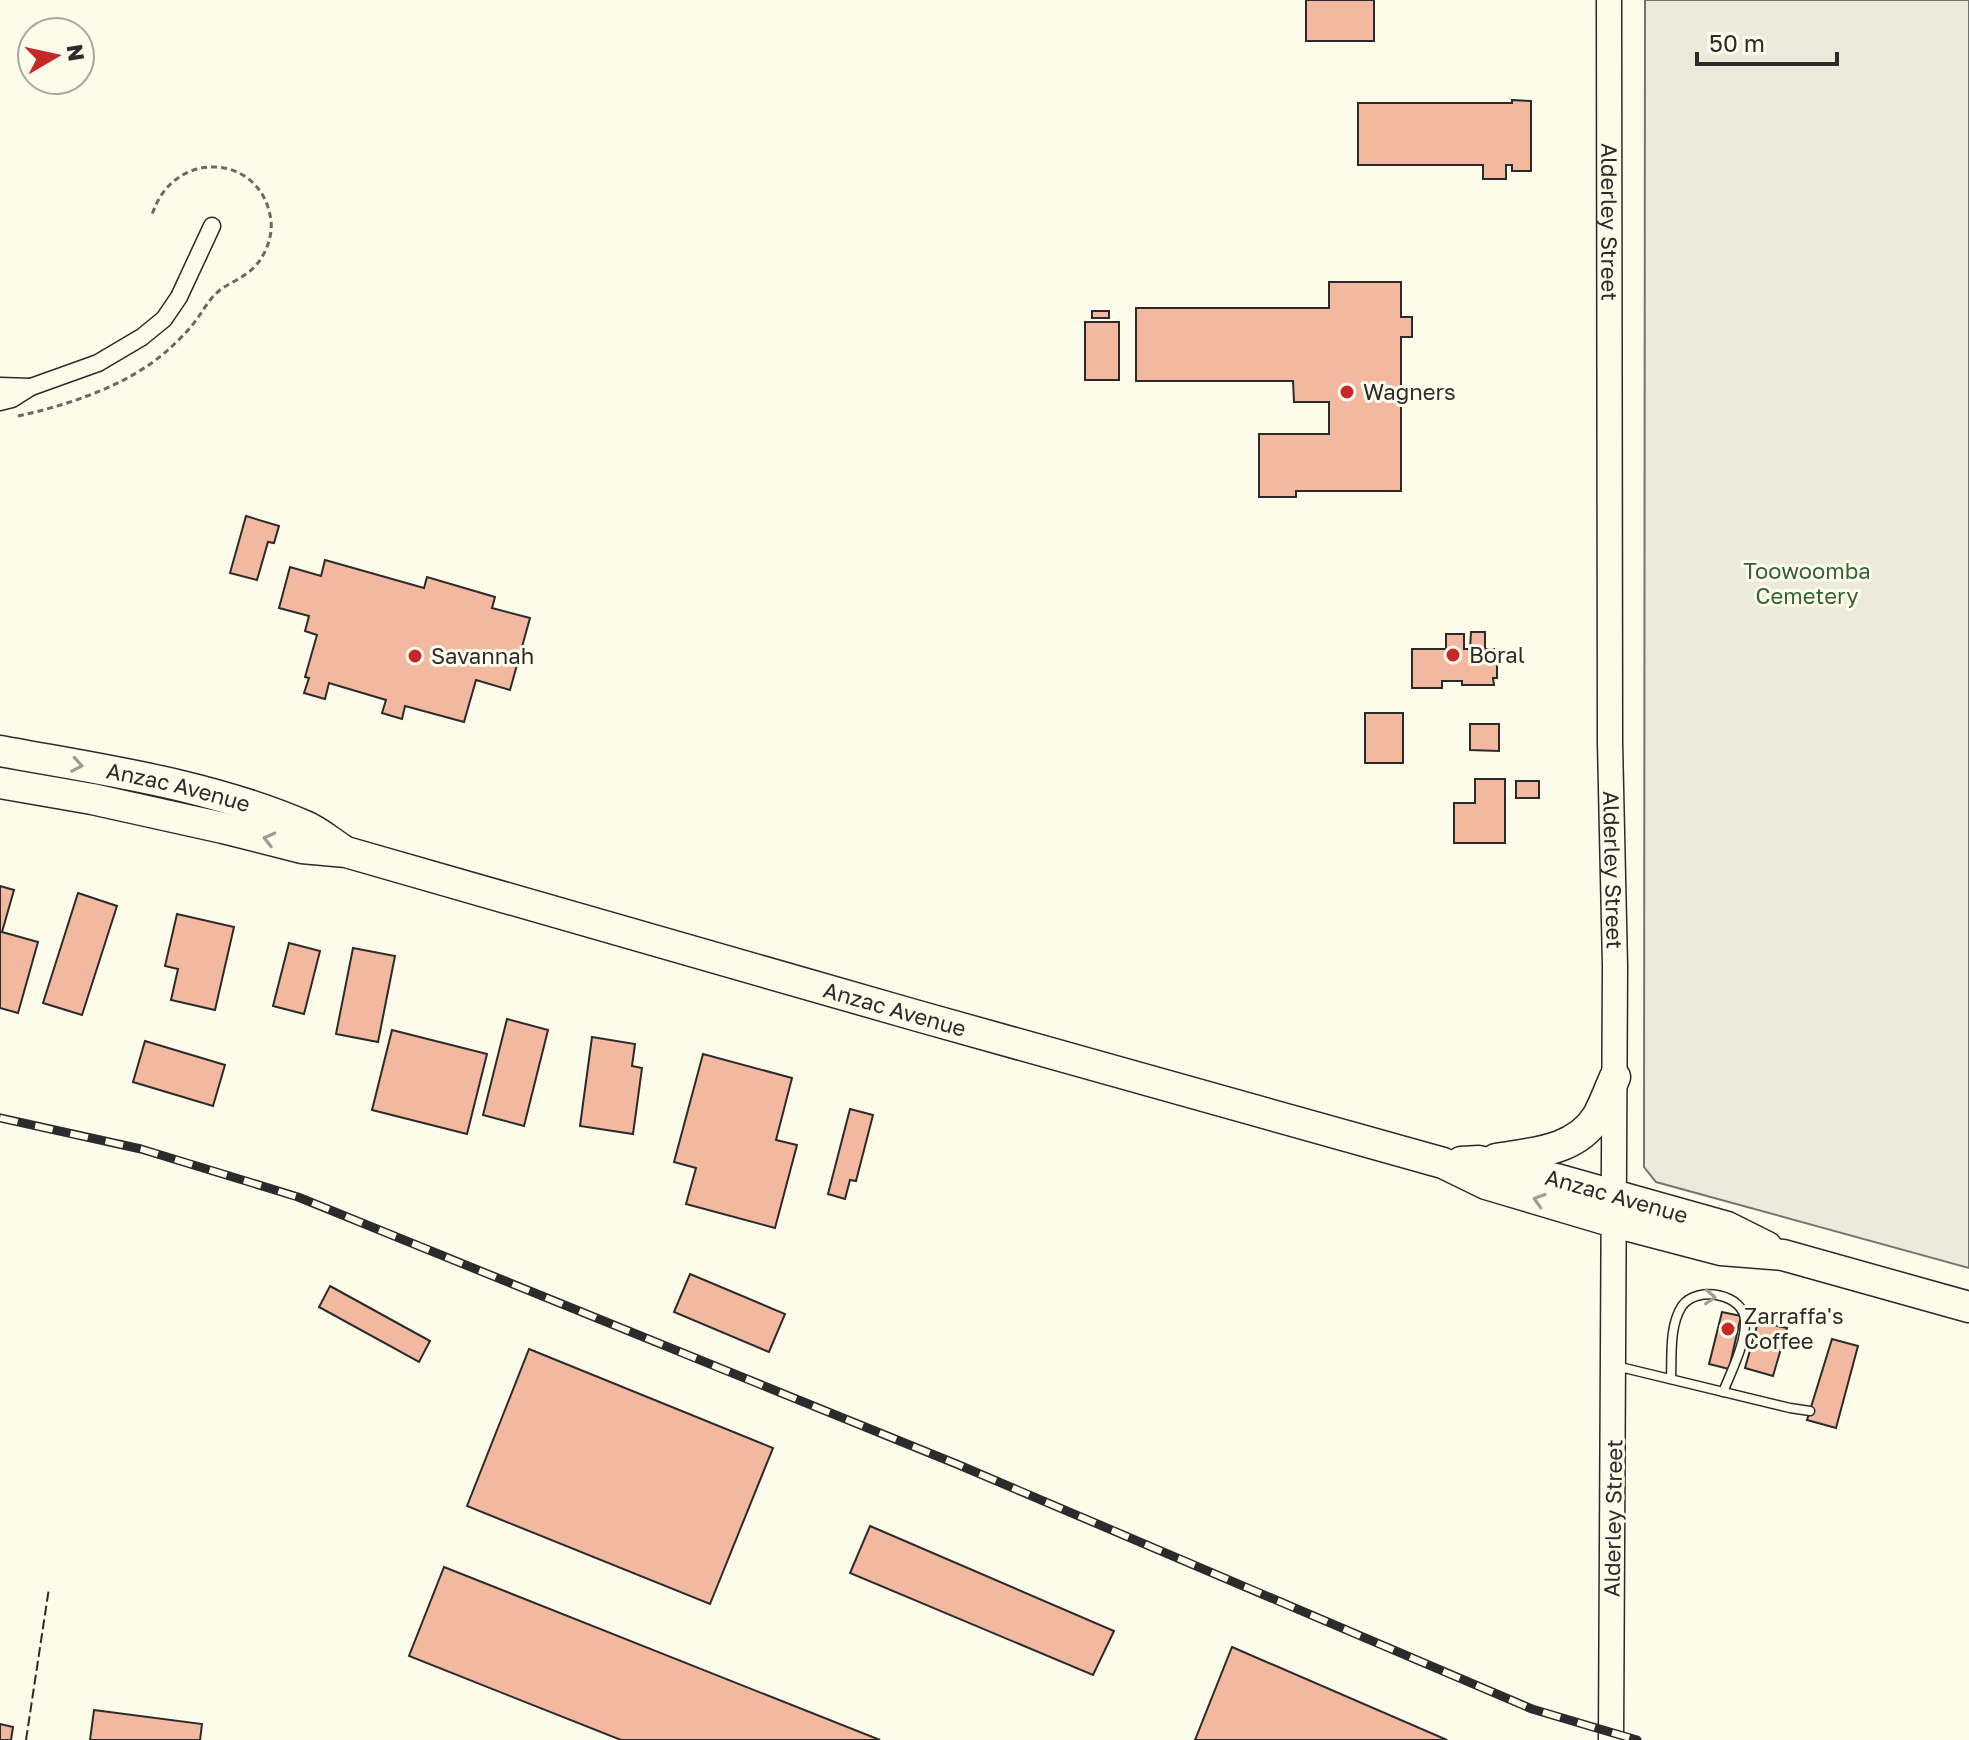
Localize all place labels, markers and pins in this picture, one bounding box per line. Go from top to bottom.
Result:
place label: Wagners [1363,378,1456,405]
marker: Wagners [1338,383,1356,401]
place label: Boral [1469,641,1525,668]
place label: Savannah [431,642,534,669]
marker: Boral [1444,646,1462,664]
marker: Savannah [406,647,424,665]
place label: Zarraffa's Coffee [1744,1302,1844,1354]
marker: Zarraffa's Coffee [1719,1320,1737,1338]

